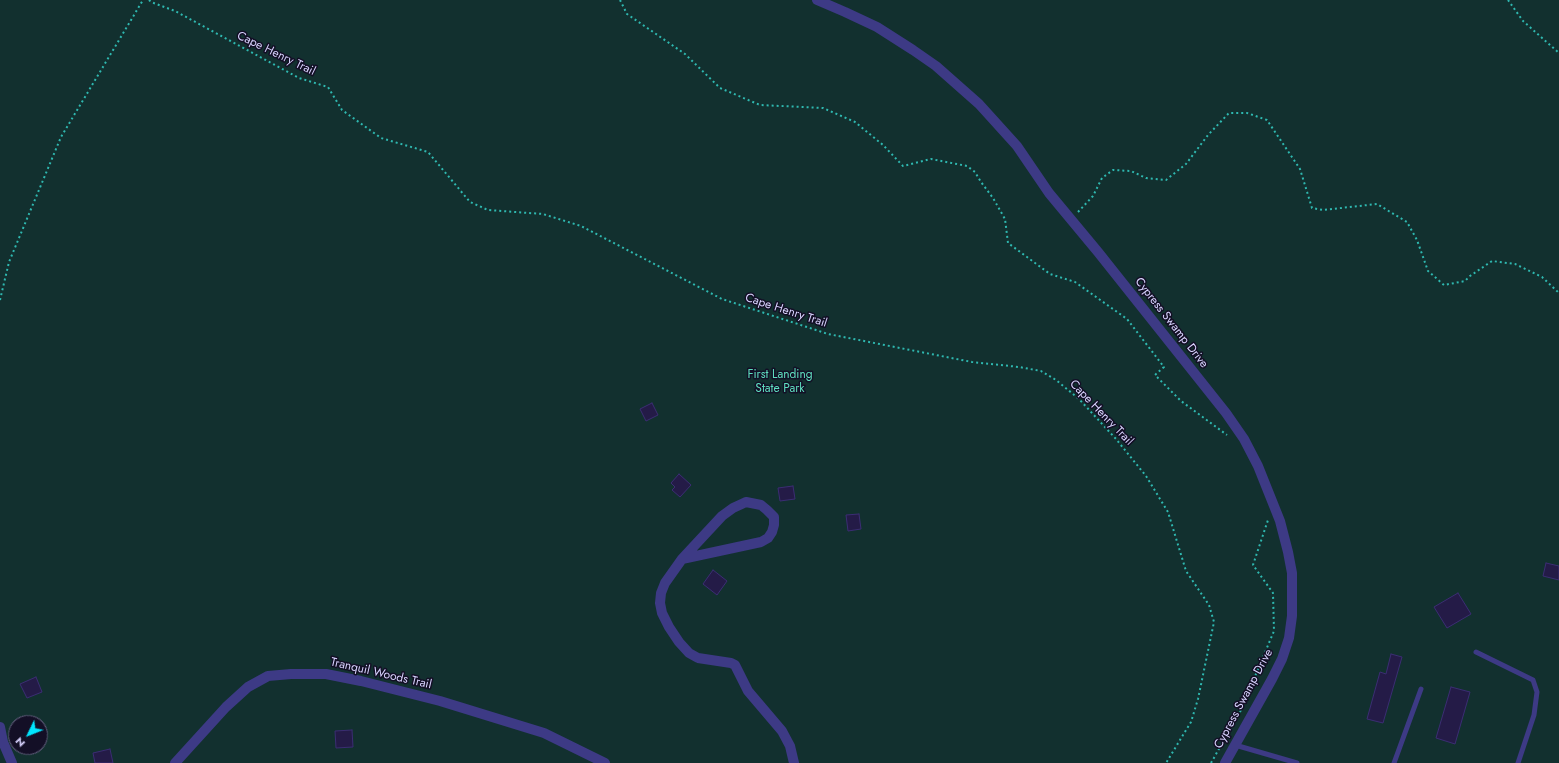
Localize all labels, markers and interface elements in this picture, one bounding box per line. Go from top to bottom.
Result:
street label: Cape Henry Trail [234,29,318,79]
street label: Cypress Swamp Drive [1131,275,1211,371]
street label: Cape Henry Trail [743,291,829,331]
park label: First Landing State Park [747,368,813,396]
street label: Cape Henry Trail [1066,377,1136,449]
street label: Cypress Swamp Drive [1212,647,1276,751]
street label: Tranquil Woods Trail [329,655,433,693]
north arrow [8,715,48,755]
text: N [11,734,29,751]

